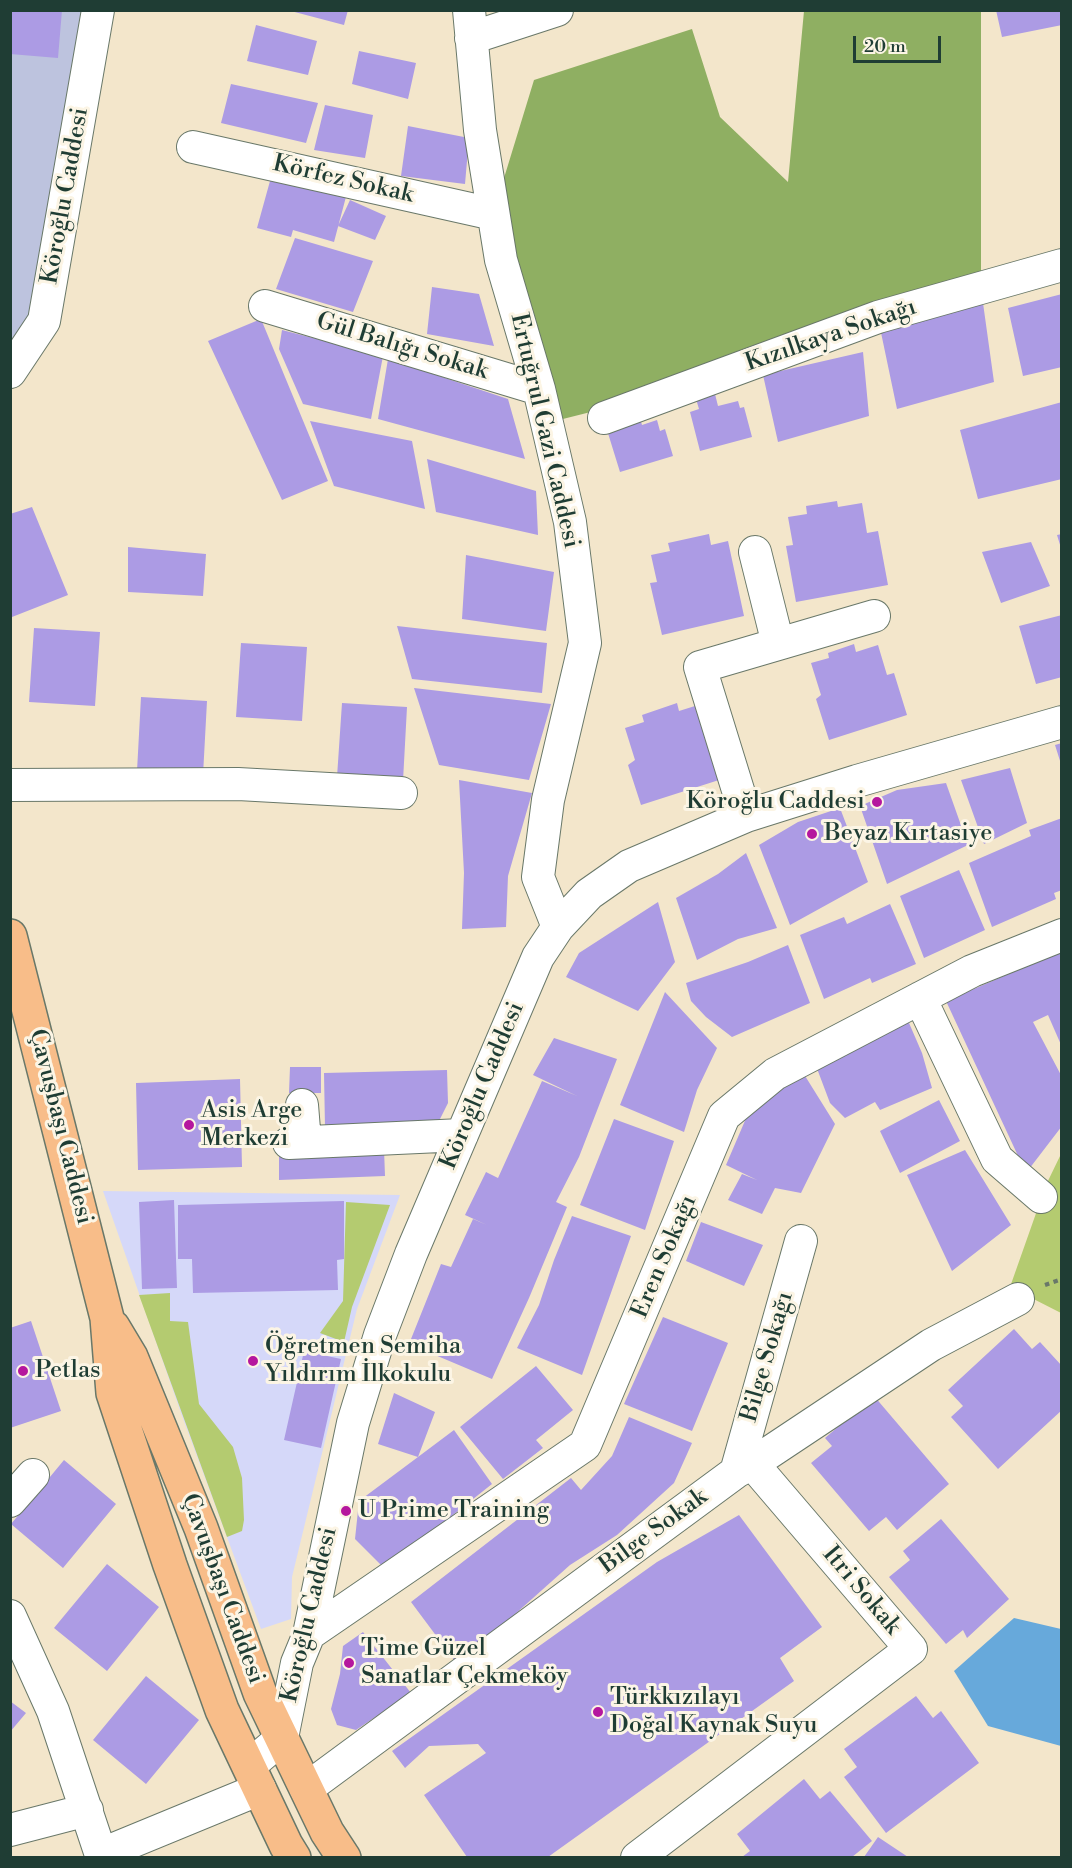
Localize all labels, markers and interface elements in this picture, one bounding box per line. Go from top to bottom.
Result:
scale bar [856,24,944,62]
text: 20 m [864,35,906,58]
street label: Köroğlu Caddesi [36,105,96,287]
street label: Körfez Sokak [270,150,416,210]
street label: Kızılkaya Sokağı [742,293,920,379]
street label: Gül Balığı Sokak [313,307,491,387]
street label: Ertuğrul Gazi Caddesi [503,311,585,551]
place label: Köroğlu Caddesi [686,788,865,816]
marker: Köroğlu Caddesi [870,795,884,809]
place label: Beyaz Kırtasiye [824,820,992,848]
marker: Beyaz Kırtasiye [805,827,819,841]
street label: Köroğlu Caddesi [435,998,531,1174]
street label: Çavuşbaşı Caddesi [22,1026,98,1228]
place label: Asis Arge Merkezi [201,1097,302,1153]
marker: Asis Arge Merkezi [182,1118,196,1132]
street label: Eren Sokağı [626,1191,704,1323]
street label: Bilge Sokağı [736,1289,800,1425]
place label: Öğretmen Semiha Yıldırım İlkokulu [265,1333,461,1389]
marker: Öğretmen Semiha Yıldırım İlkokulu [246,1354,260,1368]
place label: Petlas [35,1357,101,1385]
marker: Petlas [16,1364,30,1378]
street label: Bilge Sokak [594,1483,714,1581]
street label: Çavuşbaşı Caddesi [174,1490,270,1688]
place label: U Prime Training [358,1497,549,1525]
marker: U Prime Training [339,1504,353,1518]
street label: Köroğlu Caddesi [276,1525,344,1705]
street label: Itri Sokak [816,1541,906,1641]
place label: Time Güzel Sanatlar Çekmeköy [361,1635,568,1691]
marker: Time Güzel Sanatlar Çekmeköy [342,1656,356,1670]
place label: Türkkızılayı Doğal Kaynak Suyu [610,1684,818,1740]
marker: Türkkızılayı Doğal Kaynak Suyu [591,1705,605,1719]

